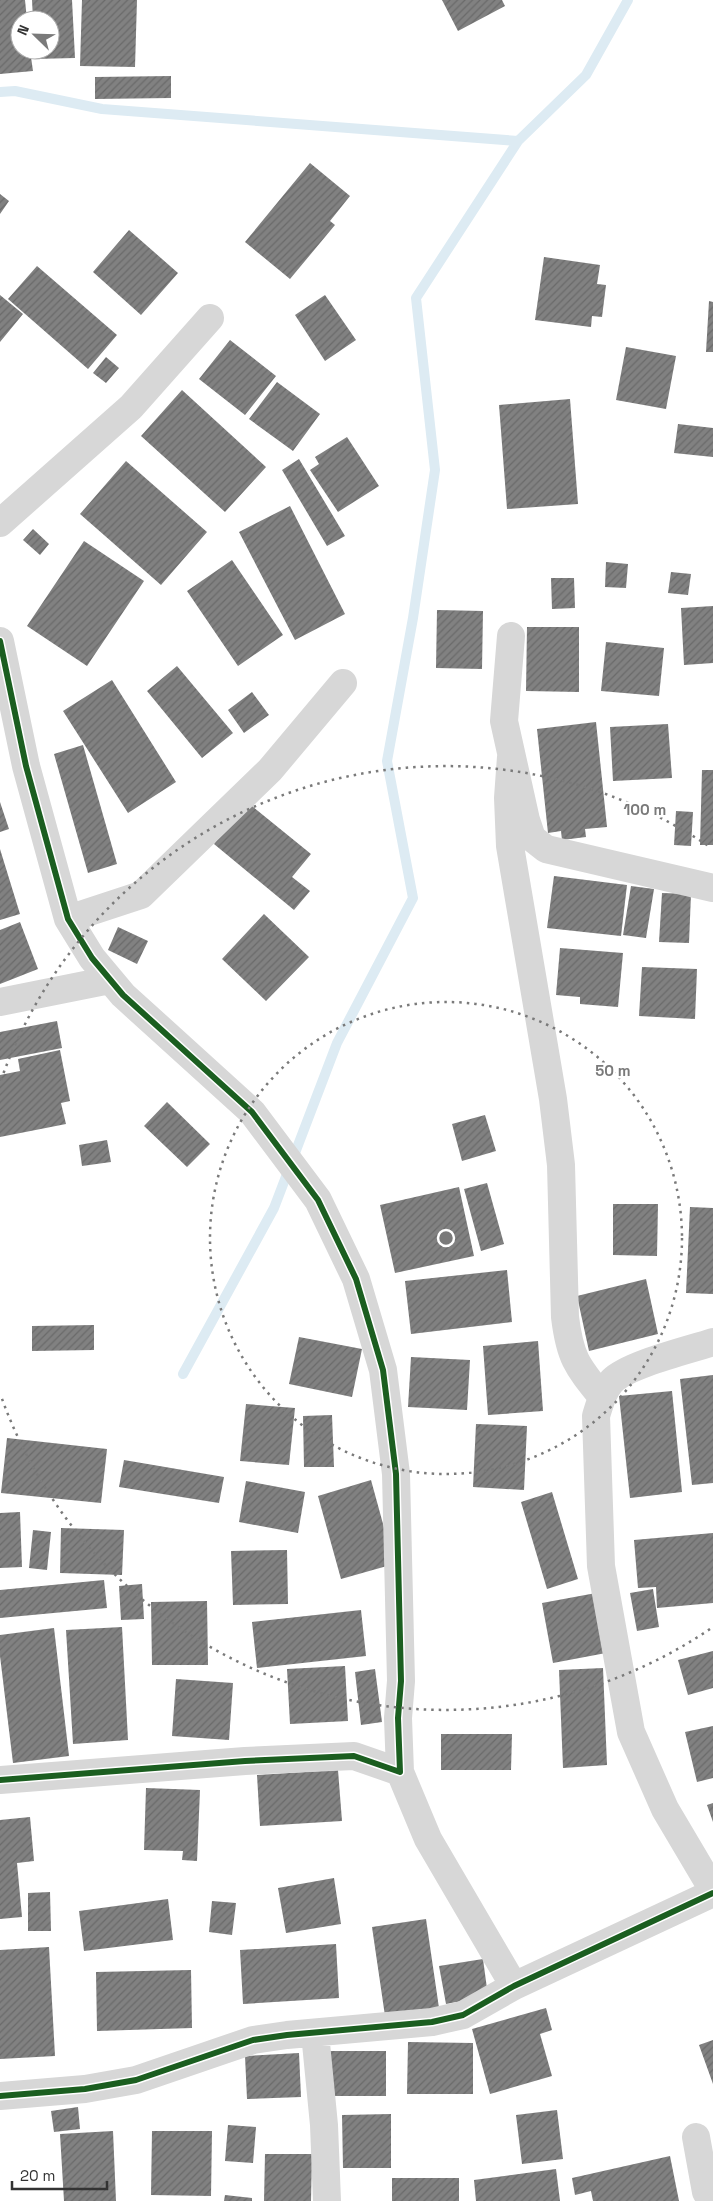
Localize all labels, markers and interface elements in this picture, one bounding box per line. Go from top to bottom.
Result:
north arrow [10,10,60,60]
text: N [13,22,33,38]
text: 100 m [624,800,666,819]
text: 50 m [595,1061,631,1080]
centre of rings [437,1229,455,1247]
scale bar [12,2158,108,2190]
text: 20 m [20,2166,55,2185]

